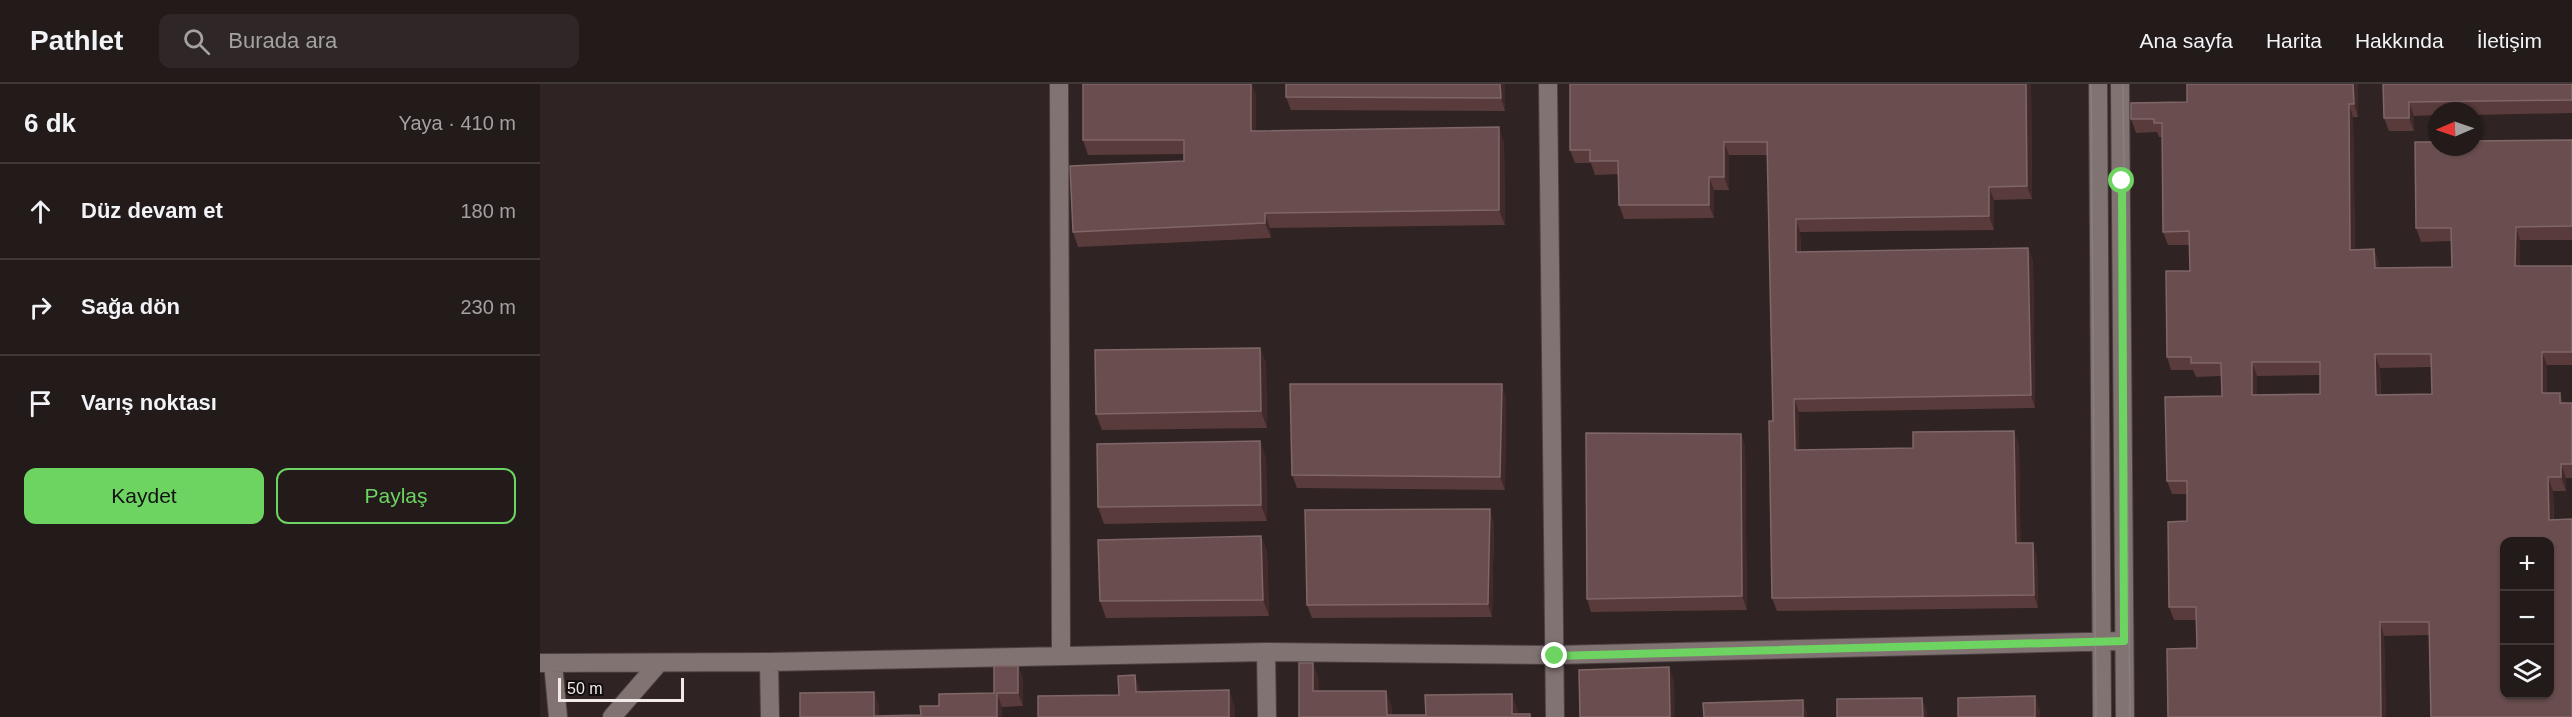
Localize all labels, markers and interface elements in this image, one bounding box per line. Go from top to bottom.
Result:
search box [159,14,579,68]
text: Pathlet [30,25,123,56]
icon: search [180,25,213,58]
text: Burada ara [228,28,337,53]
text: Ana sayfa [2140,29,2233,52]
text: Harita [2266,29,2322,52]
text: Hakkında [2355,29,2444,52]
text: İletişim [2477,29,2542,52]
north arrow [2428,102,2482,156]
text: 6 dk [24,108,76,138]
text: Yaya · 410 m [399,112,516,134]
route start [2108,167,2134,193]
icon: ahead [24,195,57,228]
text: Düz devam et [81,198,223,223]
text: 180 m [460,200,516,222]
icon: right [24,291,57,324]
text: Sağa dön [81,294,180,319]
text: 230 m [460,296,516,318]
icon: arrive [24,387,57,420]
text: Varış noktası [81,390,217,415]
button: Kaydet [24,468,264,524]
button: Paylaş [276,468,516,524]
map controls [2500,537,2554,699]
button: + [2500,537,2554,591]
button: − [2500,591,2554,645]
route end [1541,642,1567,668]
button: layers [2500,645,2554,699]
scale bar [558,675,684,702]
text: 50 m [567,680,603,697]

